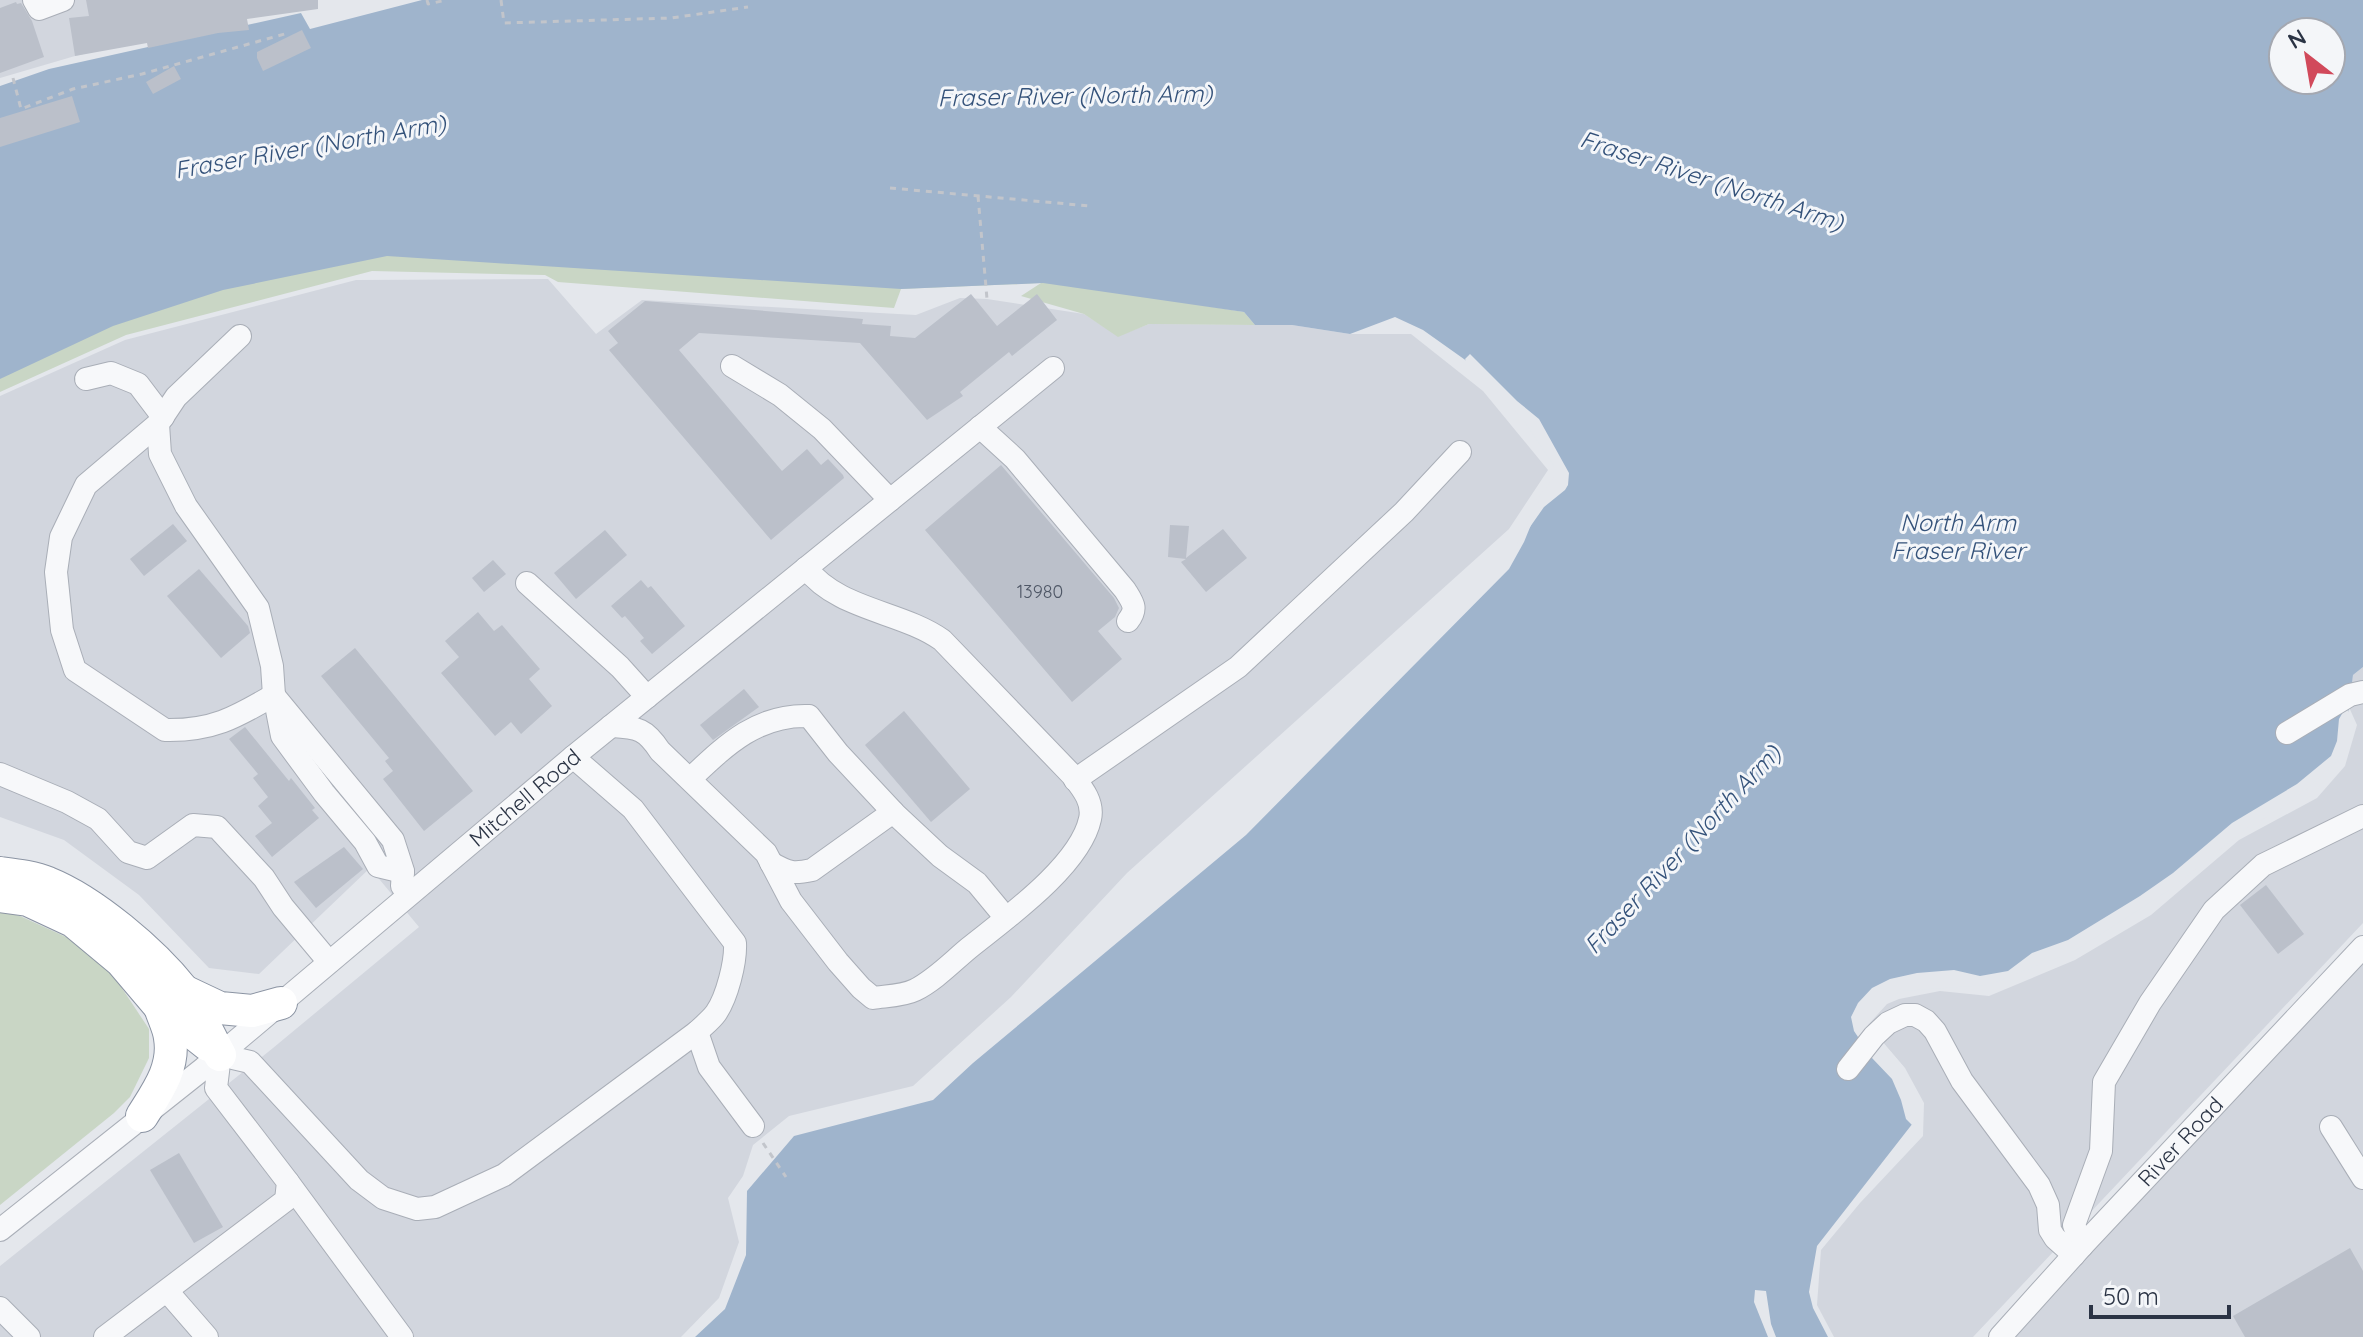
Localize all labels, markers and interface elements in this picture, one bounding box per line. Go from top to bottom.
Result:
north arrow [2267,16,2347,96]
text: N [2283,23,2311,55]
water label: Fraser River (North Arm) [937,78,1214,112]
water label: Fraser River (North Arm) [172,107,449,185]
water label: Fraser River (North Arm) [1577,123,1848,237]
water label: North Arm Fraser River [1891,507,2028,565]
house number: 13980 [1017,580,1063,603]
water label: Fraser River (North Arm) [1577,738,1787,960]
street label: Mitchell Road [463,743,586,853]
street label: River Road [2132,1091,2229,1192]
scale bar [2091,1269,2229,1319]
text: 50 m [2103,1281,2159,1311]

